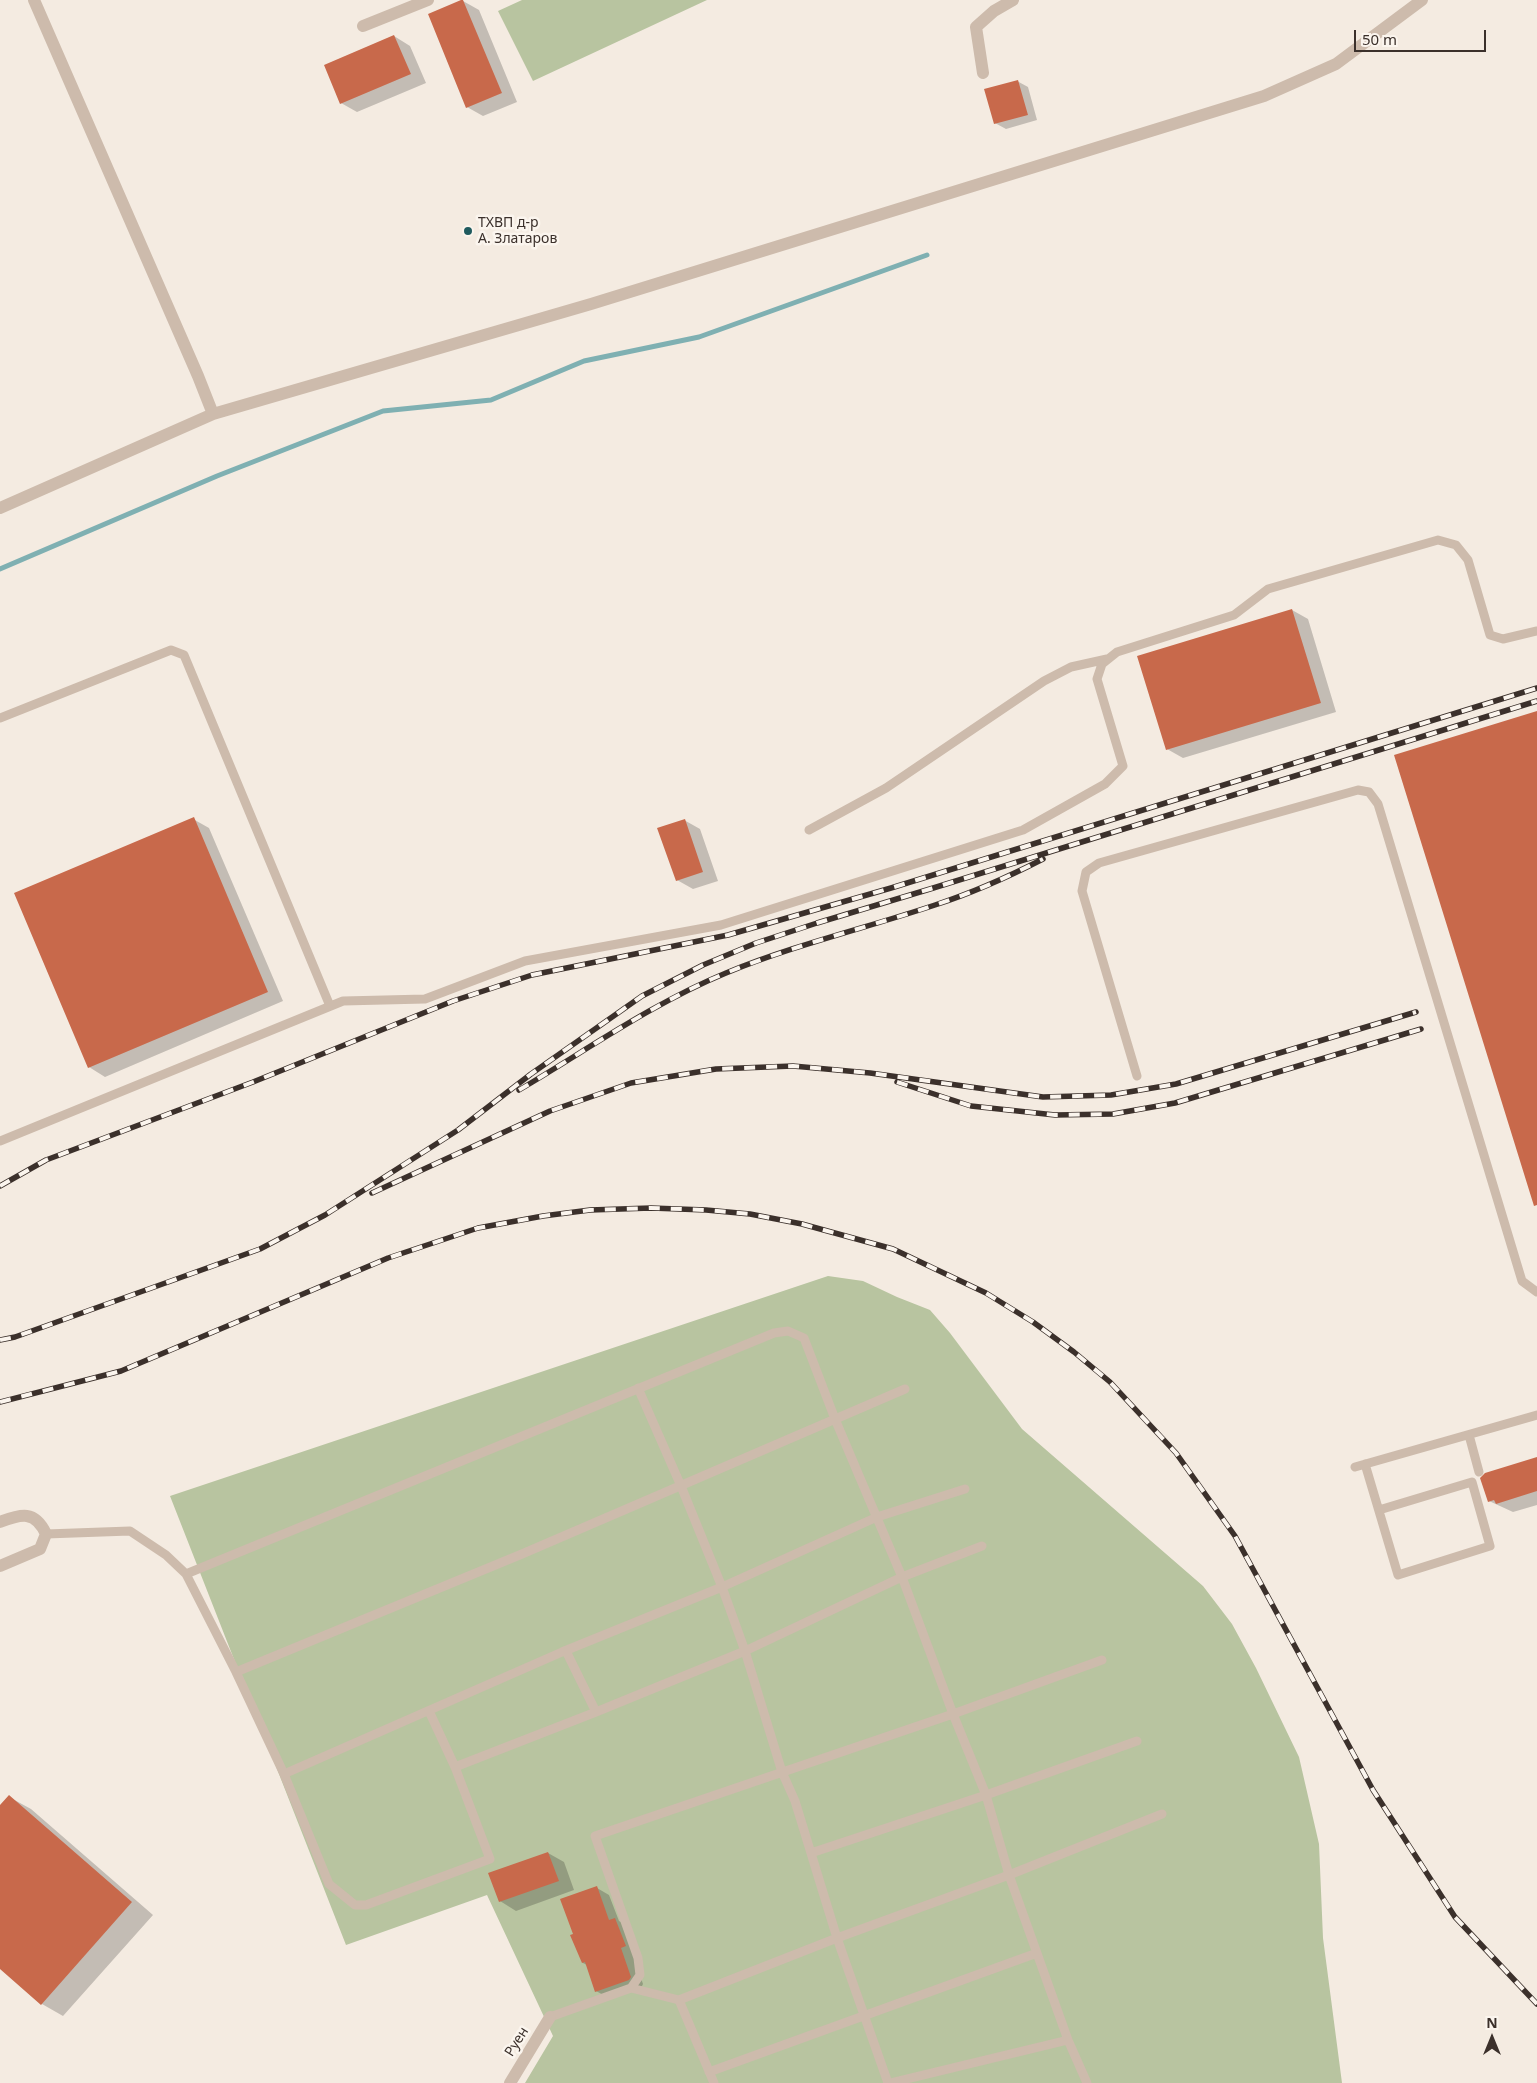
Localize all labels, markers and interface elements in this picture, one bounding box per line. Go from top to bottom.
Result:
scale bar [1357,20,1490,52]
text: 50 m [1362,29,1397,49]
place label: ТХВП д-р А. Златаров [478,215,557,248]
marker: ТХВП д-р А. Златаров [462,225,474,237]
north arrow [1467,2013,1517,2063]
text: N [1486,2013,1498,2032]
street label: Руен [502,2024,532,2060]

